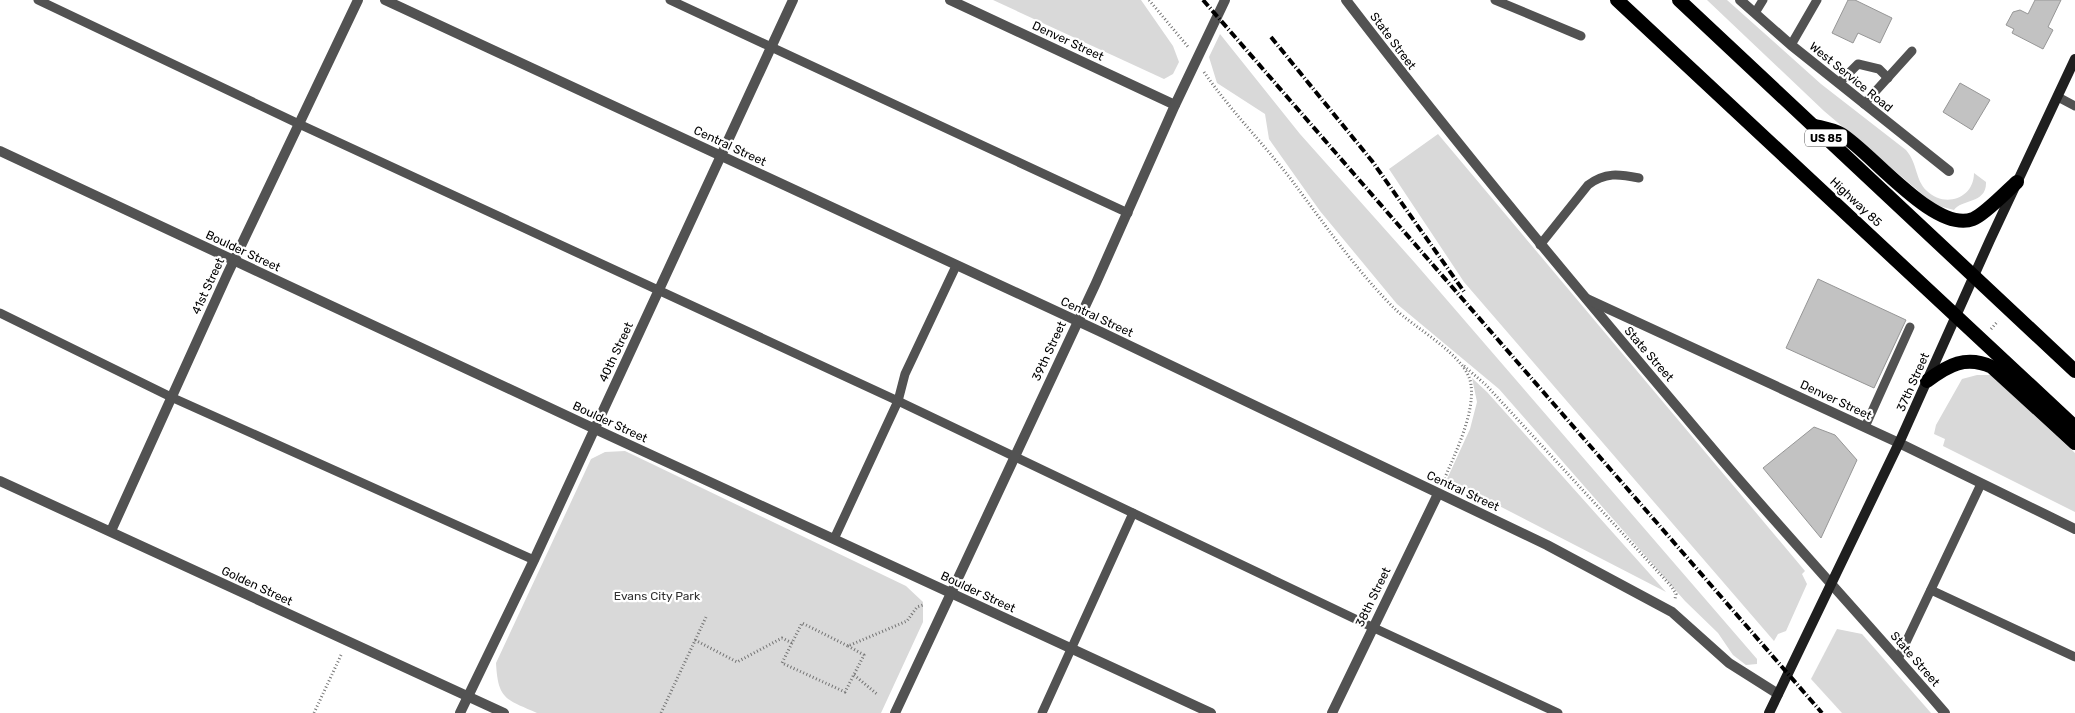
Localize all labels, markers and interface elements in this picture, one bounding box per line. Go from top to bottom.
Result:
street label: State Street [1367,10,1419,73]
street label: Denver Street [1030,18,1106,64]
street label: West Service Road [1807,39,1895,115]
street label: Central Street [692,123,769,169]
road number: US 85 [1805,130,1847,146]
street label: Highway 85 [1827,174,1885,230]
street label: Boulder Street [203,228,283,275]
street label: 41st Street [189,255,227,317]
street label: Central Street [1059,294,1136,340]
street label: 40th Street [596,319,636,384]
street label: 39th Street [1029,319,1069,383]
street label: State Street [1621,324,1677,384]
street label: 37th Street [1894,350,1932,414]
street label: Denver Street [1798,377,1874,423]
street label: Boulder Street [570,399,650,446]
street label: Central Street [1425,468,1502,514]
street label: Golden Street [219,563,295,609]
street label: 38th Street [1353,565,1394,629]
street label: Boulder Street [938,569,1018,616]
park label: Evans City Park [614,589,701,603]
street label: State Street [1887,629,1943,689]

